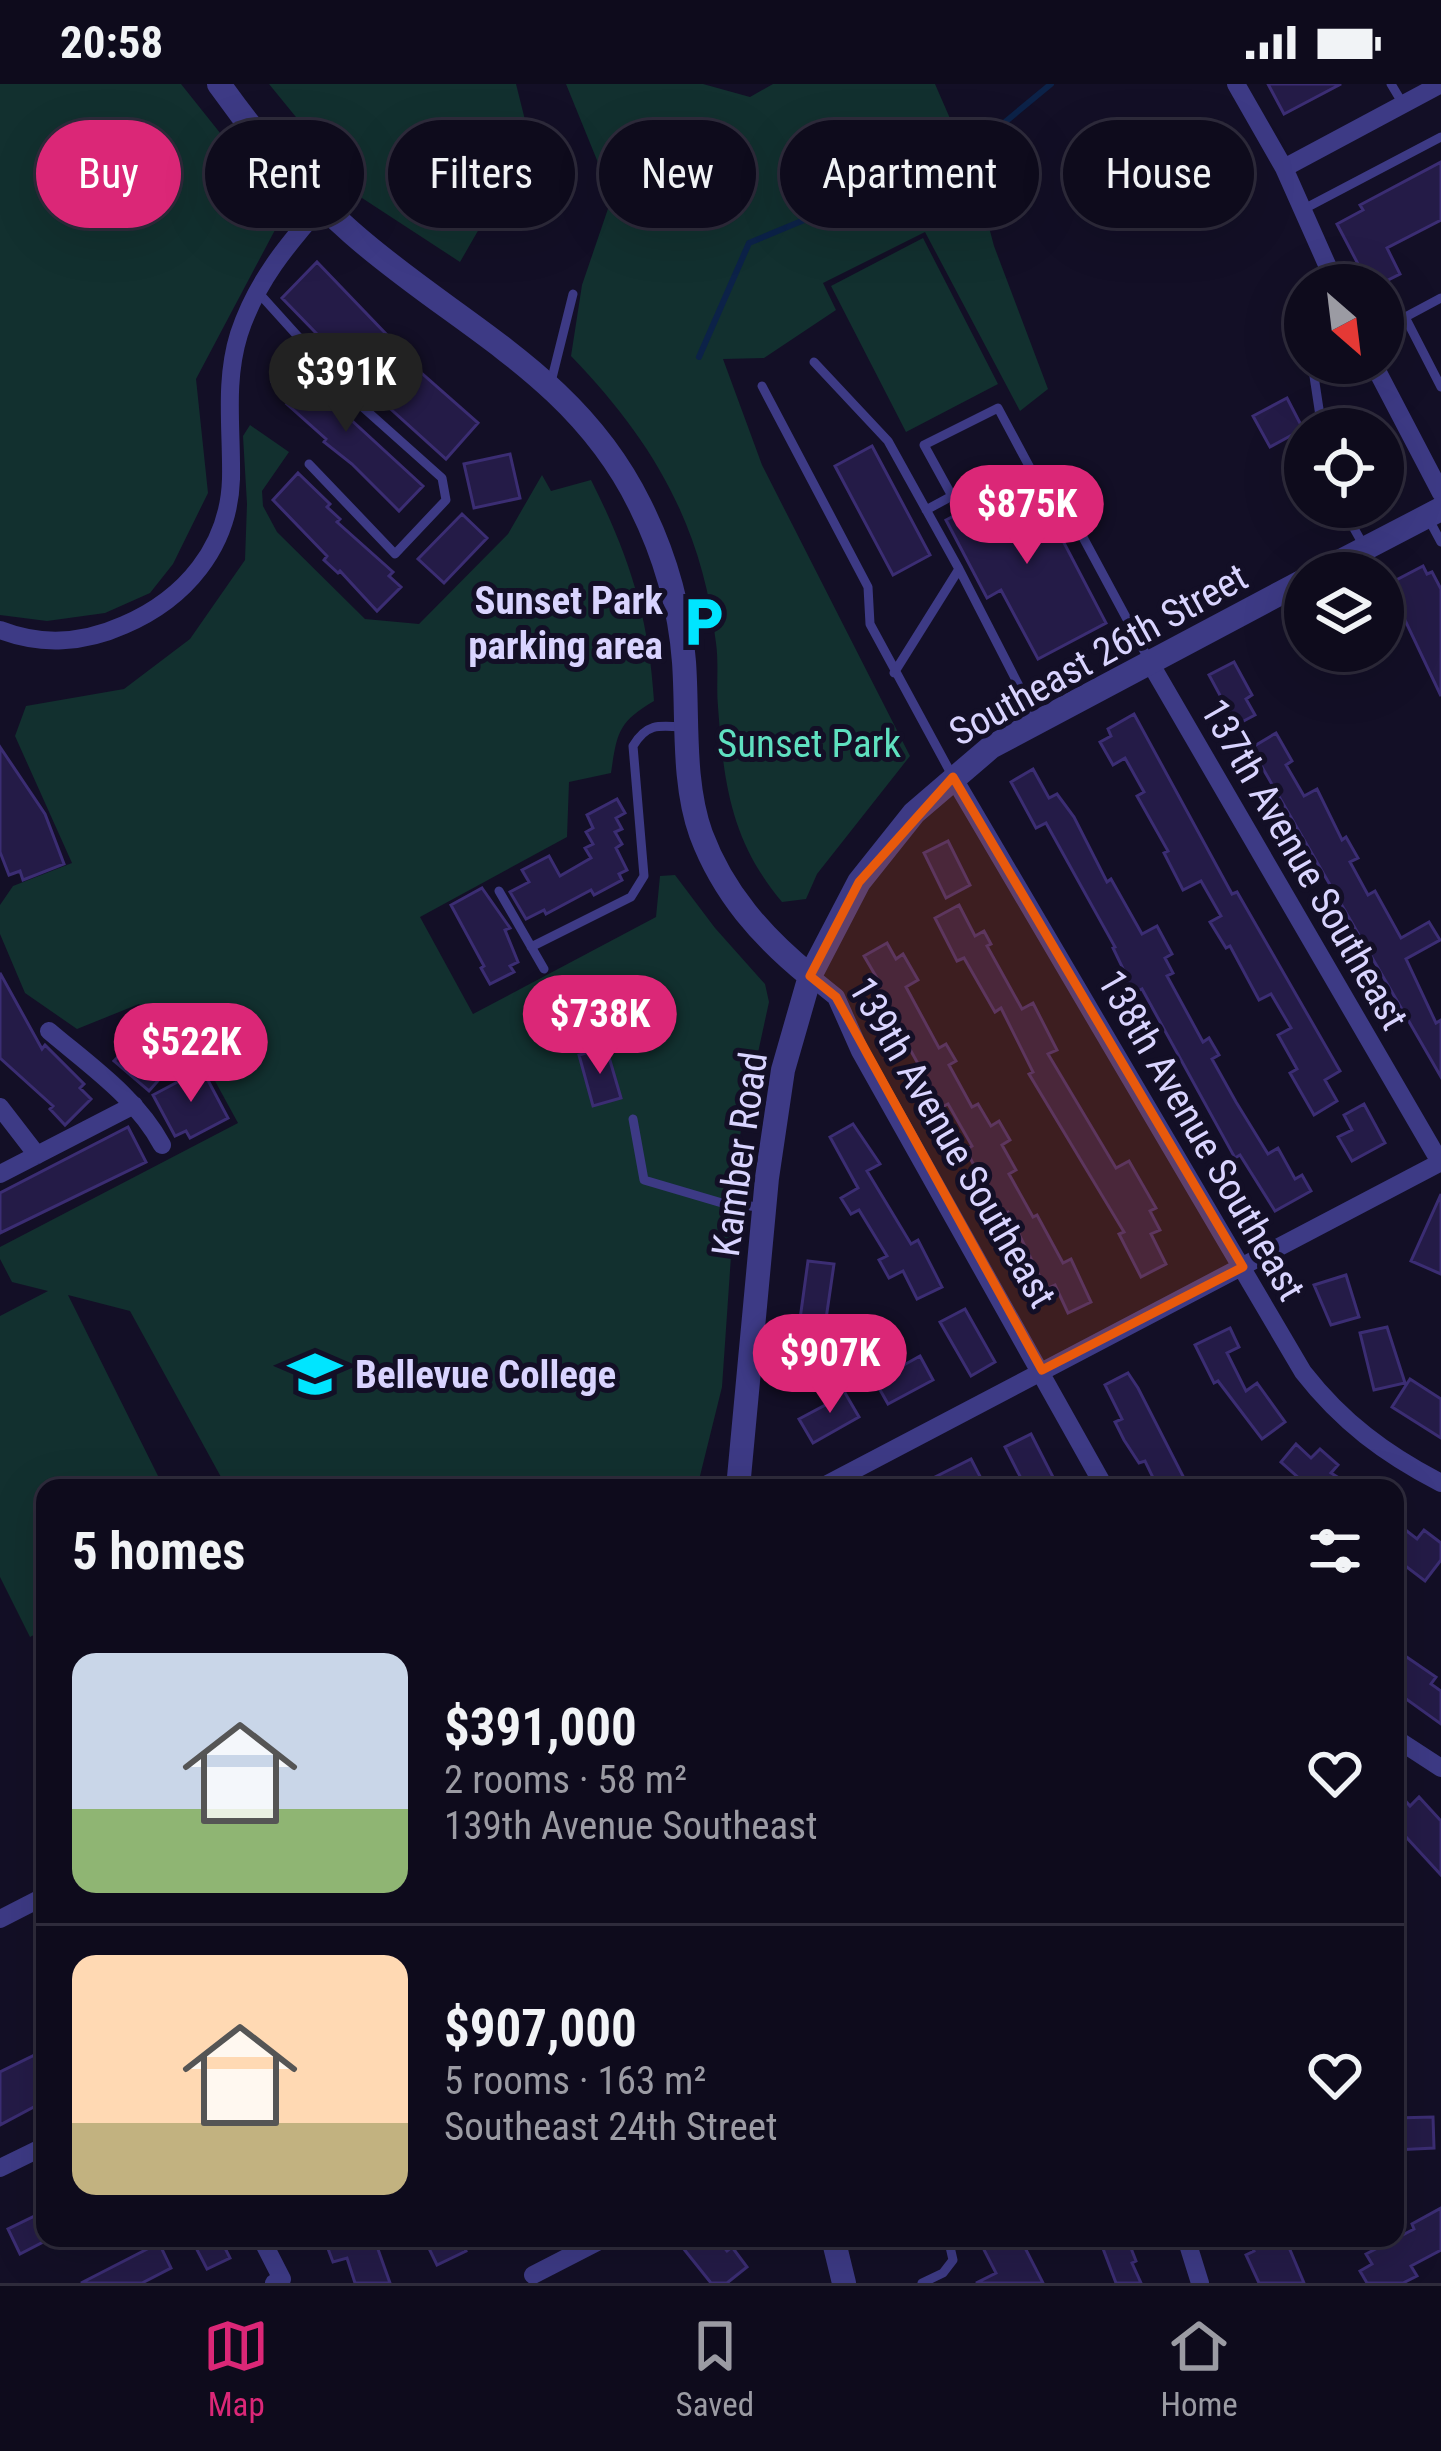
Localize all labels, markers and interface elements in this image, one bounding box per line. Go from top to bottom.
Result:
text: 20:58 [60,16,163,69]
chip: Buy [36,120,181,228]
chip: Rent [205,120,364,228]
chip: Filters [388,120,575,228]
chip: New [599,120,756,228]
chip: Apartment [780,120,1039,228]
chip: House [1063,120,1254,228]
north arrow [1284,264,1404,384]
map controls [1284,264,1404,672]
pin: $391K [262,333,430,435]
text: $391K [296,349,396,395]
button: locate [1284,408,1404,528]
pin: $875K [943,465,1111,567]
text: $875K [977,481,1077,527]
button: layers [1284,552,1404,672]
street label: Southeast 26th Street [941,554,1255,756]
place label: Sunset Park parking area [468,578,663,669]
parking icon: Sunset Park parking area [674,593,732,651]
street label: 137th Avenue Southeast [1191,691,1417,1038]
park label: Sunset Park [717,721,901,767]
street label: 138th Avenue Southeast [1088,962,1314,1309]
street label: 139th Avenue Southeast [839,969,1065,1316]
pin: $738K [516,975,684,1077]
text: $738K [550,991,650,1037]
pin: $522K [107,1003,275,1105]
text: $522K [141,1019,241,1065]
street label: Kamber Road [703,1049,777,1259]
pin: $907K [746,1314,914,1416]
text: $907K [780,1330,880,1376]
school or university icon: Bellevue College [286,1345,344,1403]
place label: Bellevue College [355,1352,616,1398]
icon: filters [1302,1518,1368,1584]
text: 5 homes [72,1522,245,1581]
text: $391,000 [444,1698,637,1757]
icon: home [168,1701,312,1845]
icon: heart [1302,1740,1368,1806]
text: 2 rooms · 58 m² [444,1757,687,1803]
text: 139th Avenue Southeast [444,1803,818,1849]
text: $907,000 [444,1999,637,2058]
icon: home [168,2003,312,2147]
icon: heart [1302,2042,1368,2108]
text: 5 rooms · 163 m² [444,2058,706,2104]
text: Southeast 24th Street [444,2104,777,2150]
tab: Map [203,2313,269,2424]
tab: Saved [676,2313,754,2424]
tab: Home [1160,2313,1238,2424]

